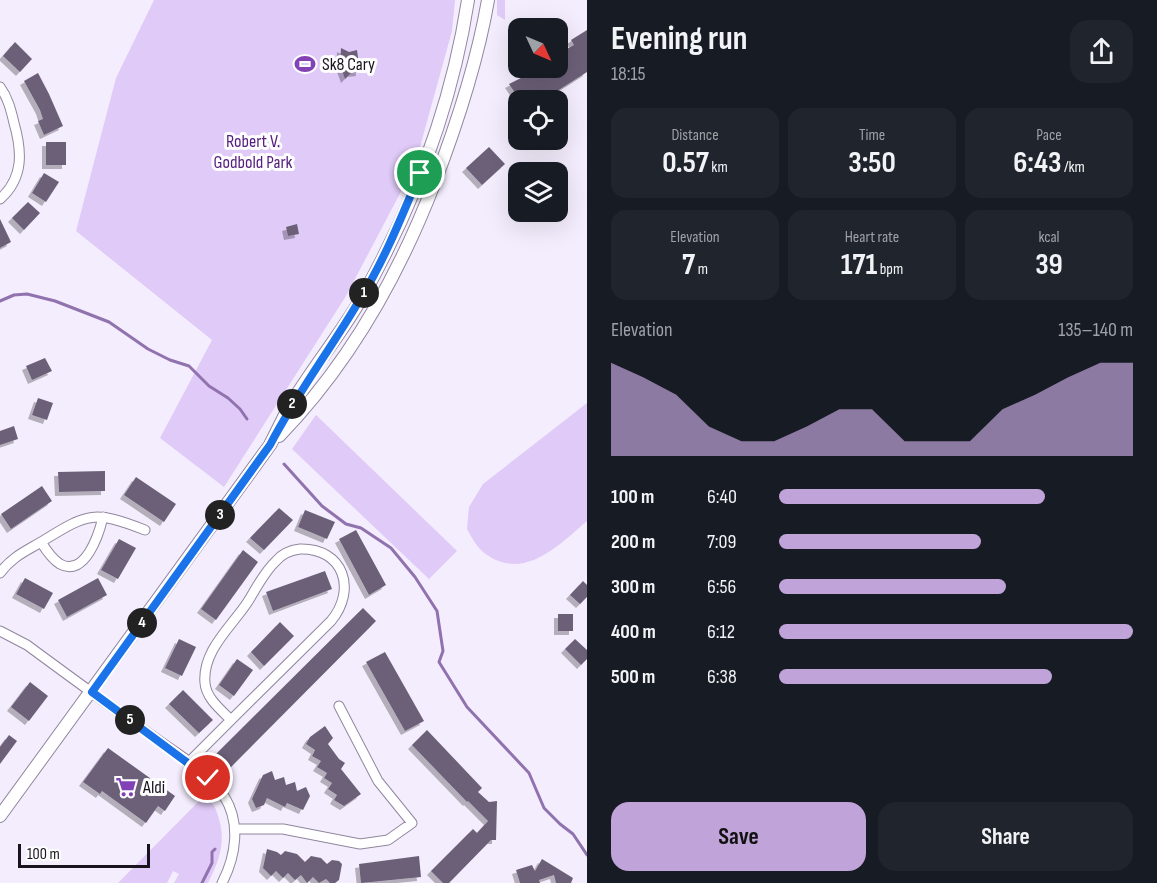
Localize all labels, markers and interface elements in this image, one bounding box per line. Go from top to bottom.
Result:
north arrow [508,18,568,78]
map controls [508,18,568,222]
text: Evening run [611,19,747,59]
button: share [1070,20,1133,83]
sports icon: Sk8 Cary [293,52,317,76]
place label: Sk8 Cary [322,54,375,75]
text: 18:15 [611,62,646,86]
button: locate [508,90,568,150]
text: Distance [671,126,719,145]
text: Time [859,126,885,145]
text: Pace [1036,126,1062,145]
park label: Robert V. Godbold Park [214,131,293,173]
text: 0.57 [662,145,709,181]
text: 3:50 [848,145,896,181]
text: 6:43 [1013,145,1061,181]
pin [394,147,445,198]
icon: arrive [403,156,436,189]
text: km [709,158,728,177]
text: /km [1061,158,1085,177]
button: layers [508,162,568,222]
text: Elevation [670,228,720,247]
text: Heart rate [845,228,899,247]
text: kcal [1038,228,1060,247]
text: 7 [682,247,695,283]
text: 171 [841,247,877,283]
text: 39 [1035,247,1063,283]
text: m [695,260,708,279]
text: bpm [877,260,903,279]
pin: 1 [349,278,379,308]
text: 1 [361,283,367,302]
text: Elevation [611,318,673,342]
text: 135–140 m [1058,318,1133,342]
pin: 2 [277,389,307,419]
text: 2 [288,394,296,413]
text: 100 m [611,485,654,509]
text: 6:40 [707,485,737,509]
pin: 3 [205,500,235,530]
text: 3 [216,505,224,524]
text: 200 m [611,530,655,554]
text: 7:09 [707,530,736,554]
text: 300 m [611,575,655,599]
text: 6:56 [707,575,736,599]
pin: 4 [127,608,157,638]
text: 4 [138,613,146,632]
text: 400 m [611,620,656,644]
text: 6:12 [707,620,735,644]
text: 500 m [611,665,655,689]
text: 6:38 [707,665,737,689]
pin: 5 [115,705,145,735]
text: 5 [126,710,134,729]
pin [182,752,233,803]
icon: check [191,761,224,794]
supermarket icon: Aldi [114,775,138,799]
place label: Aldi [142,777,165,798]
button: Save [611,802,866,871]
button: Share [878,802,1133,871]
scale bar [18,841,150,868]
text: 100 m [27,845,60,864]

